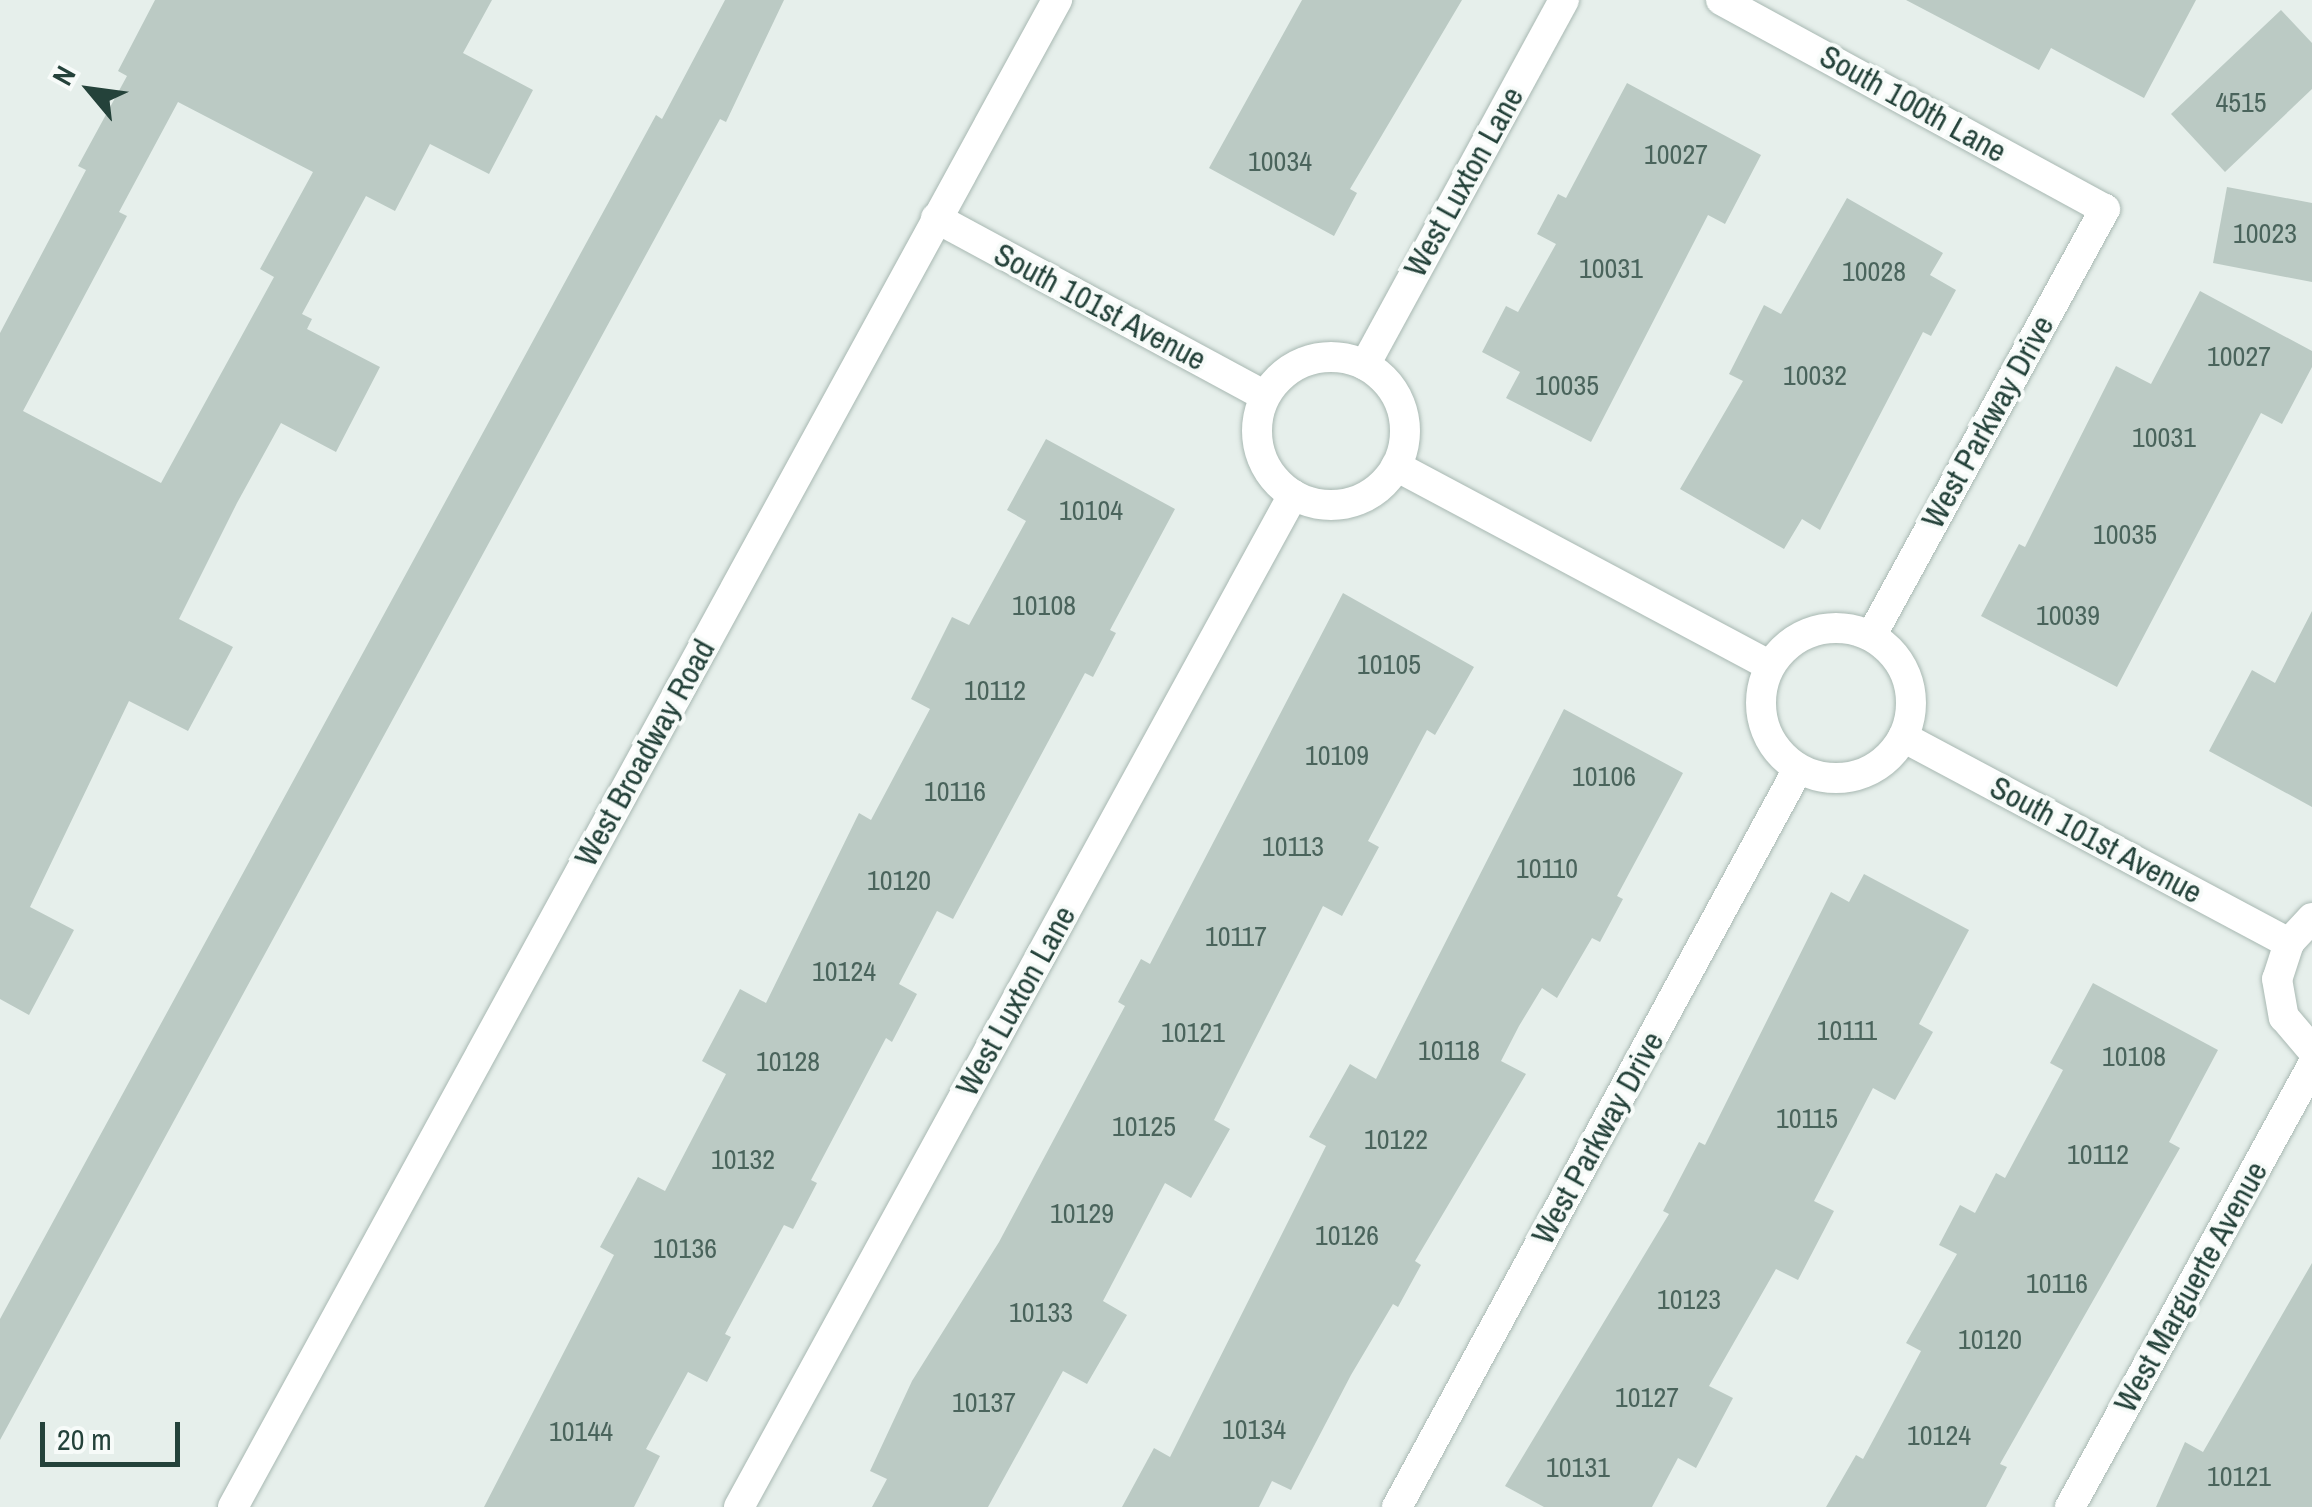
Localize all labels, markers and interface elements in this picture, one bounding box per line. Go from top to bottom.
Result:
street label: South 100th Lane [1813,37,2013,171]
north arrow [40,40,140,140]
text: N [43,59,84,92]
street label: West Luxton Lane [1396,80,1532,284]
house number: 4515 [2215,85,2267,119]
house number: 10027 [1644,137,1708,171]
house number: 10034 [1248,144,1312,178]
house number: 10023 [2233,216,2297,250]
street label: South 101st Avenue [987,235,1213,379]
house number: 10031 [1579,251,1643,285]
house number: 10028 [1842,254,1906,288]
street label: West Parkway Drive [1914,309,2062,535]
house number: 10027 [2207,339,2271,373]
house number: 10032 [1783,358,1847,392]
house number: 10035 [1535,368,1599,402]
house number: 10031 [2132,420,2196,454]
house number: 10104 [1059,493,1123,527]
house number: 10035 [2093,517,2157,551]
house number: 10108 [1012,588,1076,622]
house number: 10039 [2036,598,2100,632]
street label: West Broadway Road [567,633,723,873]
house number: 10105 [1357,647,1421,681]
house number: 10112 [964,673,1026,707]
house number: 10109 [1305,738,1369,772]
house number: 10106 [1572,759,1636,793]
street label: South 101st Avenue [1983,768,2209,912]
house number: 10116 [924,774,986,808]
house number: 10113 [1262,829,1324,863]
house number: 10110 [1516,851,1578,885]
house number: 10120 [867,863,931,897]
street label: West Luxton Lane [948,899,1084,1103]
house number: 10117 [1205,919,1267,953]
house number: 10124 [812,954,876,988]
house number: 10111 [1817,1013,1877,1047]
house number: 10121 [1161,1015,1225,1049]
street label: West Parkway Drive [1524,1025,1672,1251]
house number: 10118 [1418,1033,1480,1067]
house number: 10108 [2102,1039,2166,1073]
house number: 10128 [756,1044,820,1078]
house number: 10115 [1776,1101,1838,1135]
house number: 10125 [1112,1109,1176,1143]
house number: 10122 [1364,1122,1428,1156]
house number: 10112 [2067,1137,2129,1171]
house number: 10132 [711,1142,775,1176]
street label: West Marguerte Avenue [2106,1154,2276,1420]
house number: 10129 [1050,1196,1114,1230]
house number: 10126 [1315,1218,1379,1252]
house number: 10136 [653,1231,717,1265]
house number: 10116 [2026,1266,2088,1300]
house number: 10123 [1657,1282,1721,1316]
house number: 10133 [1009,1295,1073,1329]
house number: 10120 [1958,1322,2022,1356]
house number: 10127 [1615,1380,1679,1414]
house number: 10137 [952,1385,1016,1419]
scale bar [45,1402,185,1464]
house number: 10134 [1222,1412,1286,1446]
house number: 10144 [549,1414,613,1448]
house number: 10124 [1907,1418,1971,1452]
text: 20 m [57,1419,112,1459]
house number: 10131 [1546,1450,1610,1484]
house number: 10121 [2207,1459,2271,1493]

